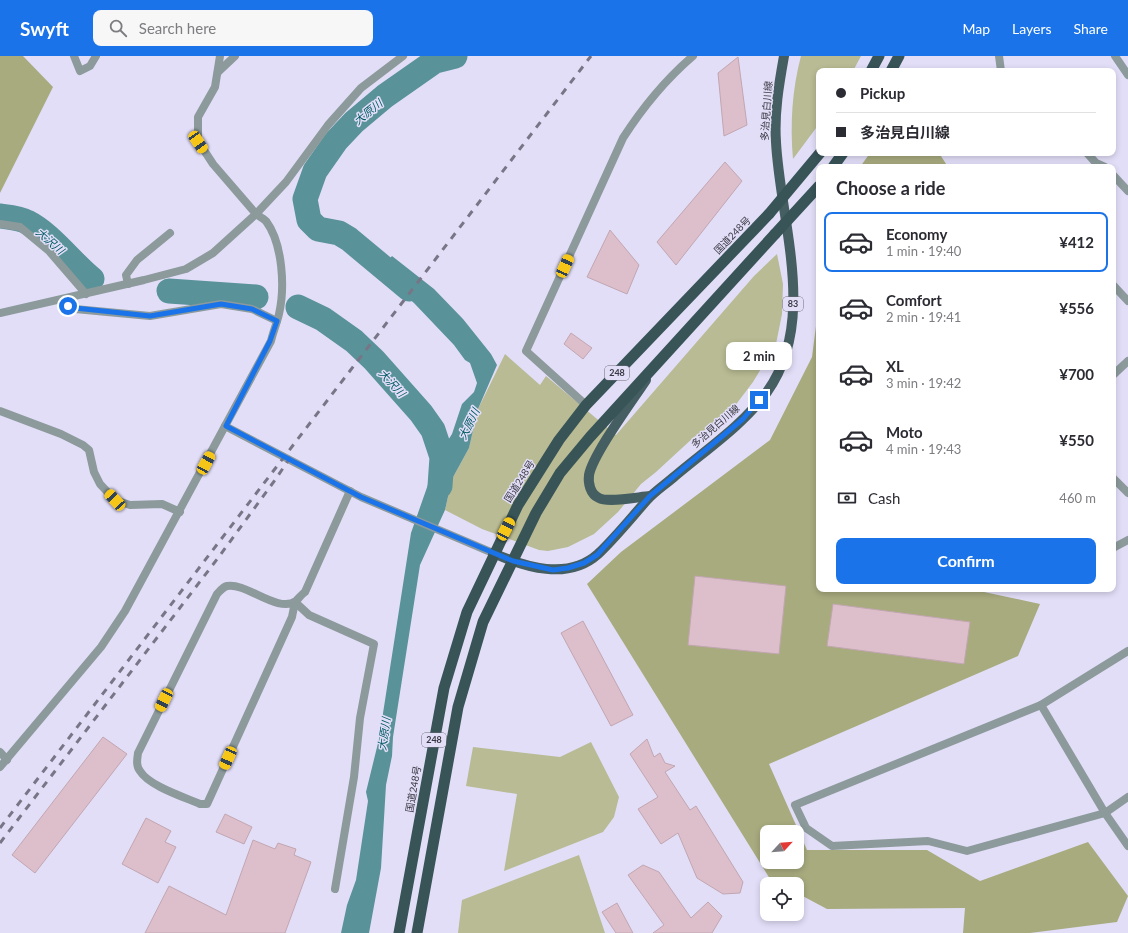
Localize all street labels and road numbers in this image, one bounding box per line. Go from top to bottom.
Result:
street label: 多治見白川線 [758,81,774,141]
street label: 国道248号 [711,214,753,256]
road number: 83 [783,297,803,311]
road number: 248 [605,366,629,380]
street label: 多治見白川線 [688,402,742,450]
street label: 国道248号 [501,458,537,504]
road number: 248 [422,733,446,747]
street label: 国道248号 [403,765,423,813]

